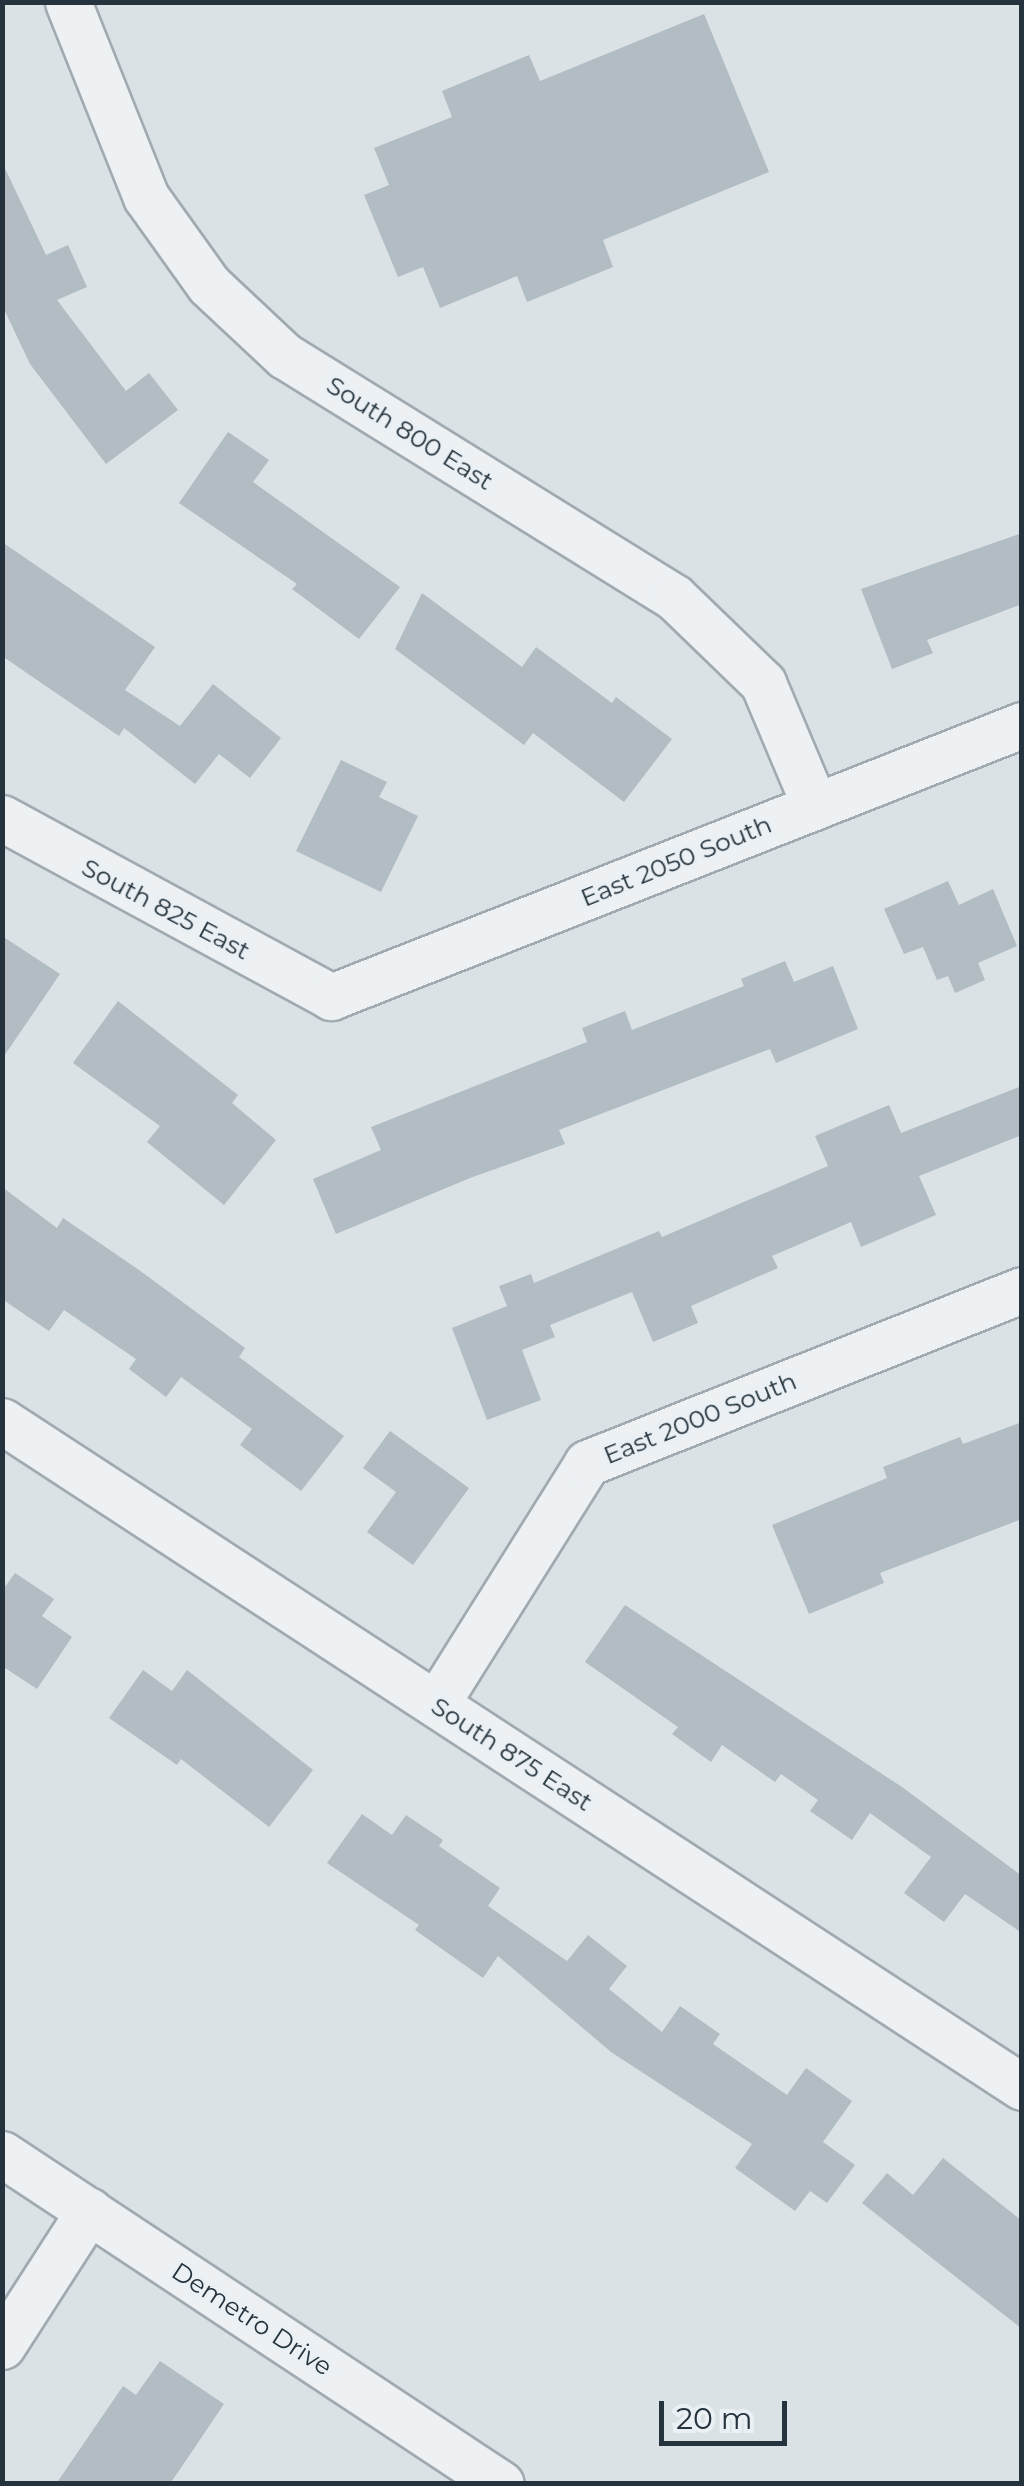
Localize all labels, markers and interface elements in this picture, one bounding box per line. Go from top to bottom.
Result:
street label: South 800 East [321,370,499,496]
street label: East 2050 South [576,809,776,913]
street label: South 825 East [77,852,255,966]
street label: East 2000 South [599,1366,801,1470]
street label: South 875 East [426,1691,598,1817]
street label: Demetro Drive [166,2256,338,2382]
scale bar [664,2381,792,2443]
text: 20 m [676,2400,753,2437]

